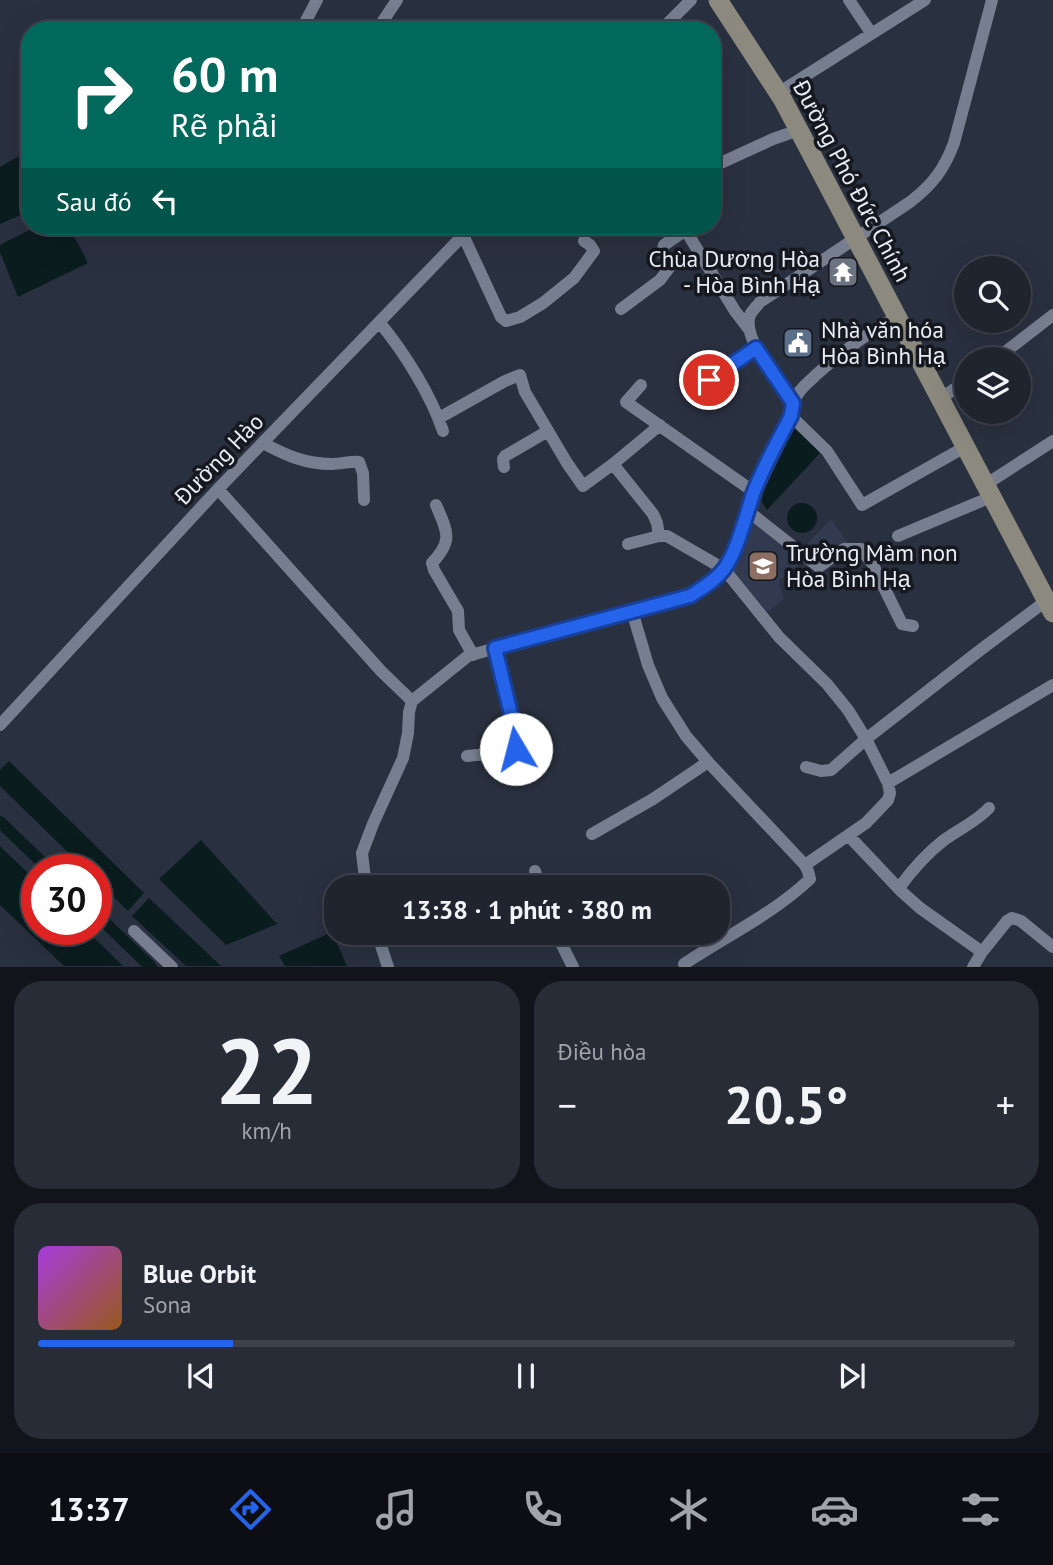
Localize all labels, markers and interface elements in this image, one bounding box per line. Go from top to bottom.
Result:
text: 60 m [171,42,278,106]
icon: right [56,49,147,140]
street label: Đường Phó Đức Chính [787,74,918,287]
text: Rẽ phải [171,104,278,146]
icon: left [146,182,184,220]
text: Sau đó [56,185,132,218]
place label: Chùa Dương Hòa - Hòa Bình Hạ [649,244,820,299]
temple icon: Chùa Dương Hòa - Hòa Bình Hạ [826,255,860,289]
map controls [954,256,1031,424]
button: search [954,256,1031,333]
place label: Nhà văn hóa Hòa Bình Hạ [821,315,946,370]
public building icon: Nhà văn hóa Hòa Bình Hạ [781,326,815,360]
button: layers [954,347,1031,424]
pin [679,350,739,410]
icon: arrive [690,361,728,399]
street label: Đường Hào [167,407,269,511]
place label: Trường Màm non Hòa Bình Hạ [786,538,958,593]
school or university icon: Trường Màm non Hòa Bình Hạ [746,549,780,583]
position arrow [479,712,553,786]
speed limit sign: 30 [21,854,112,945]
text: 13:38 · 1 phút · 380 m [402,893,652,926]
text: 22 [215,1011,318,1129]
text: Điều hòa [558,1037,646,1066]
text: 20.5° [724,1071,848,1138]
text: − [558,1080,577,1129]
text: + [996,1080,1015,1129]
text: km/h [242,1116,292,1145]
text: Blue Orbit [143,1257,256,1290]
text: Sona [143,1290,192,1319]
icon: previous [182,1357,220,1395]
icon: pause [507,1357,545,1395]
icon: next [833,1357,871,1395]
icon: directions [226,1485,275,1534]
icon: music [372,1485,421,1534]
icon: phone [518,1485,567,1534]
icon: climate [664,1485,713,1534]
icon: car [810,1485,859,1534]
icon: filters [956,1485,1005,1534]
text: 13:37 [48,1488,130,1530]

